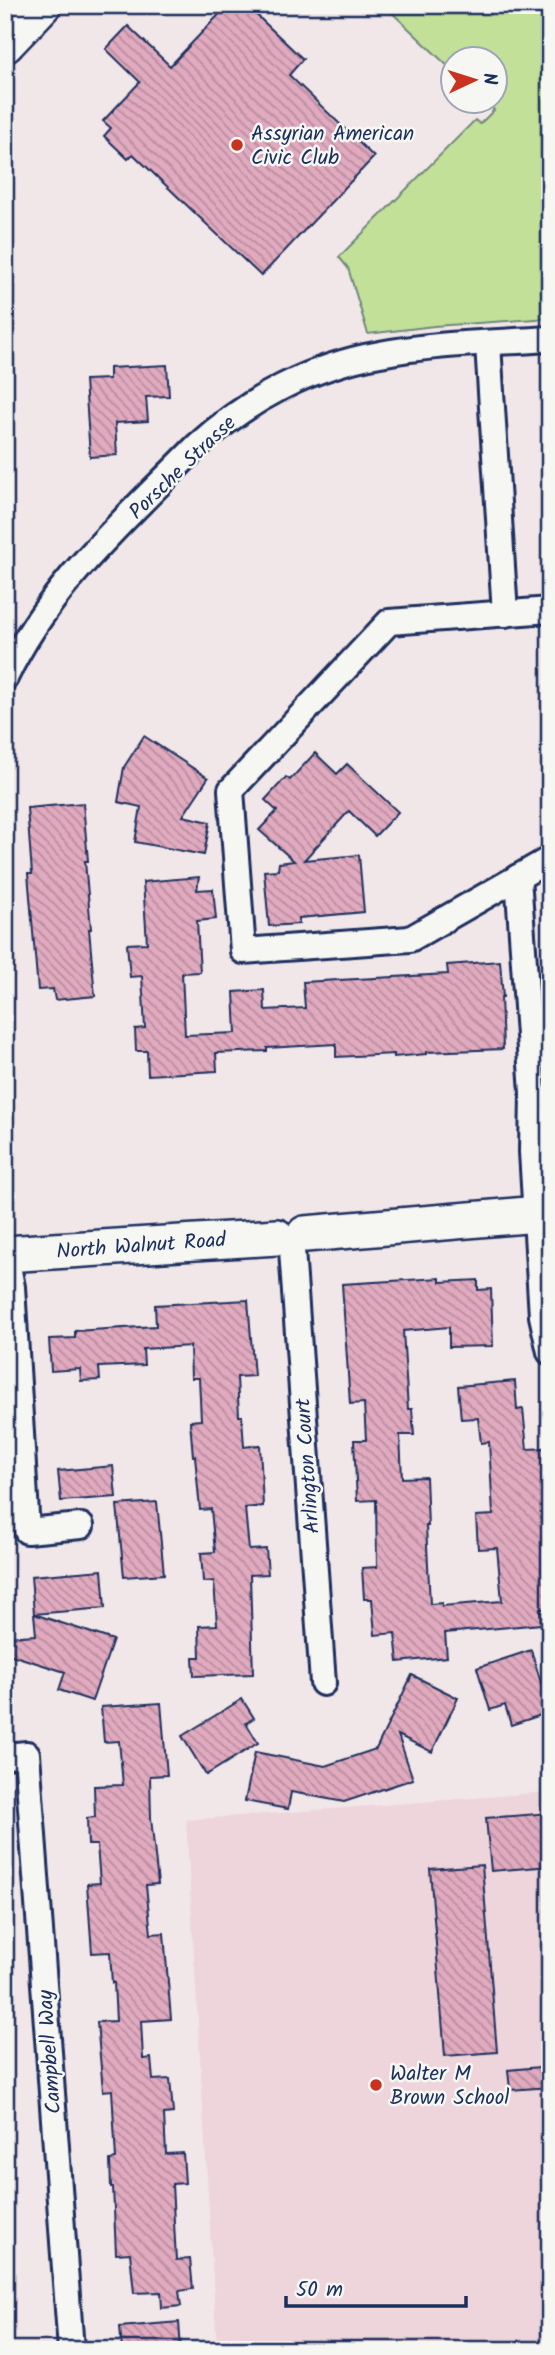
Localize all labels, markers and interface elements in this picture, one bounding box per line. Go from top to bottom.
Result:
north arrow [440,46,510,116]
text: N [474,72,504,86]
place label: Assyrian American Civic Club [251,118,414,175]
marker: Assyrian American Civic Club [229,137,245,153]
street label: Porsche Strasse [122,408,245,528]
street label: North Walnut Road [55,1224,227,1269]
street label: Arlington Court [287,1396,330,1535]
street label: Campbell Way [30,1989,71,2115]
place label: Walter M Brown School [390,2058,510,2115]
marker: Walter M Brown School [368,2077,384,2093]
scale bar [286,2264,466,2308]
text: 50 m [296,2274,343,2307]

